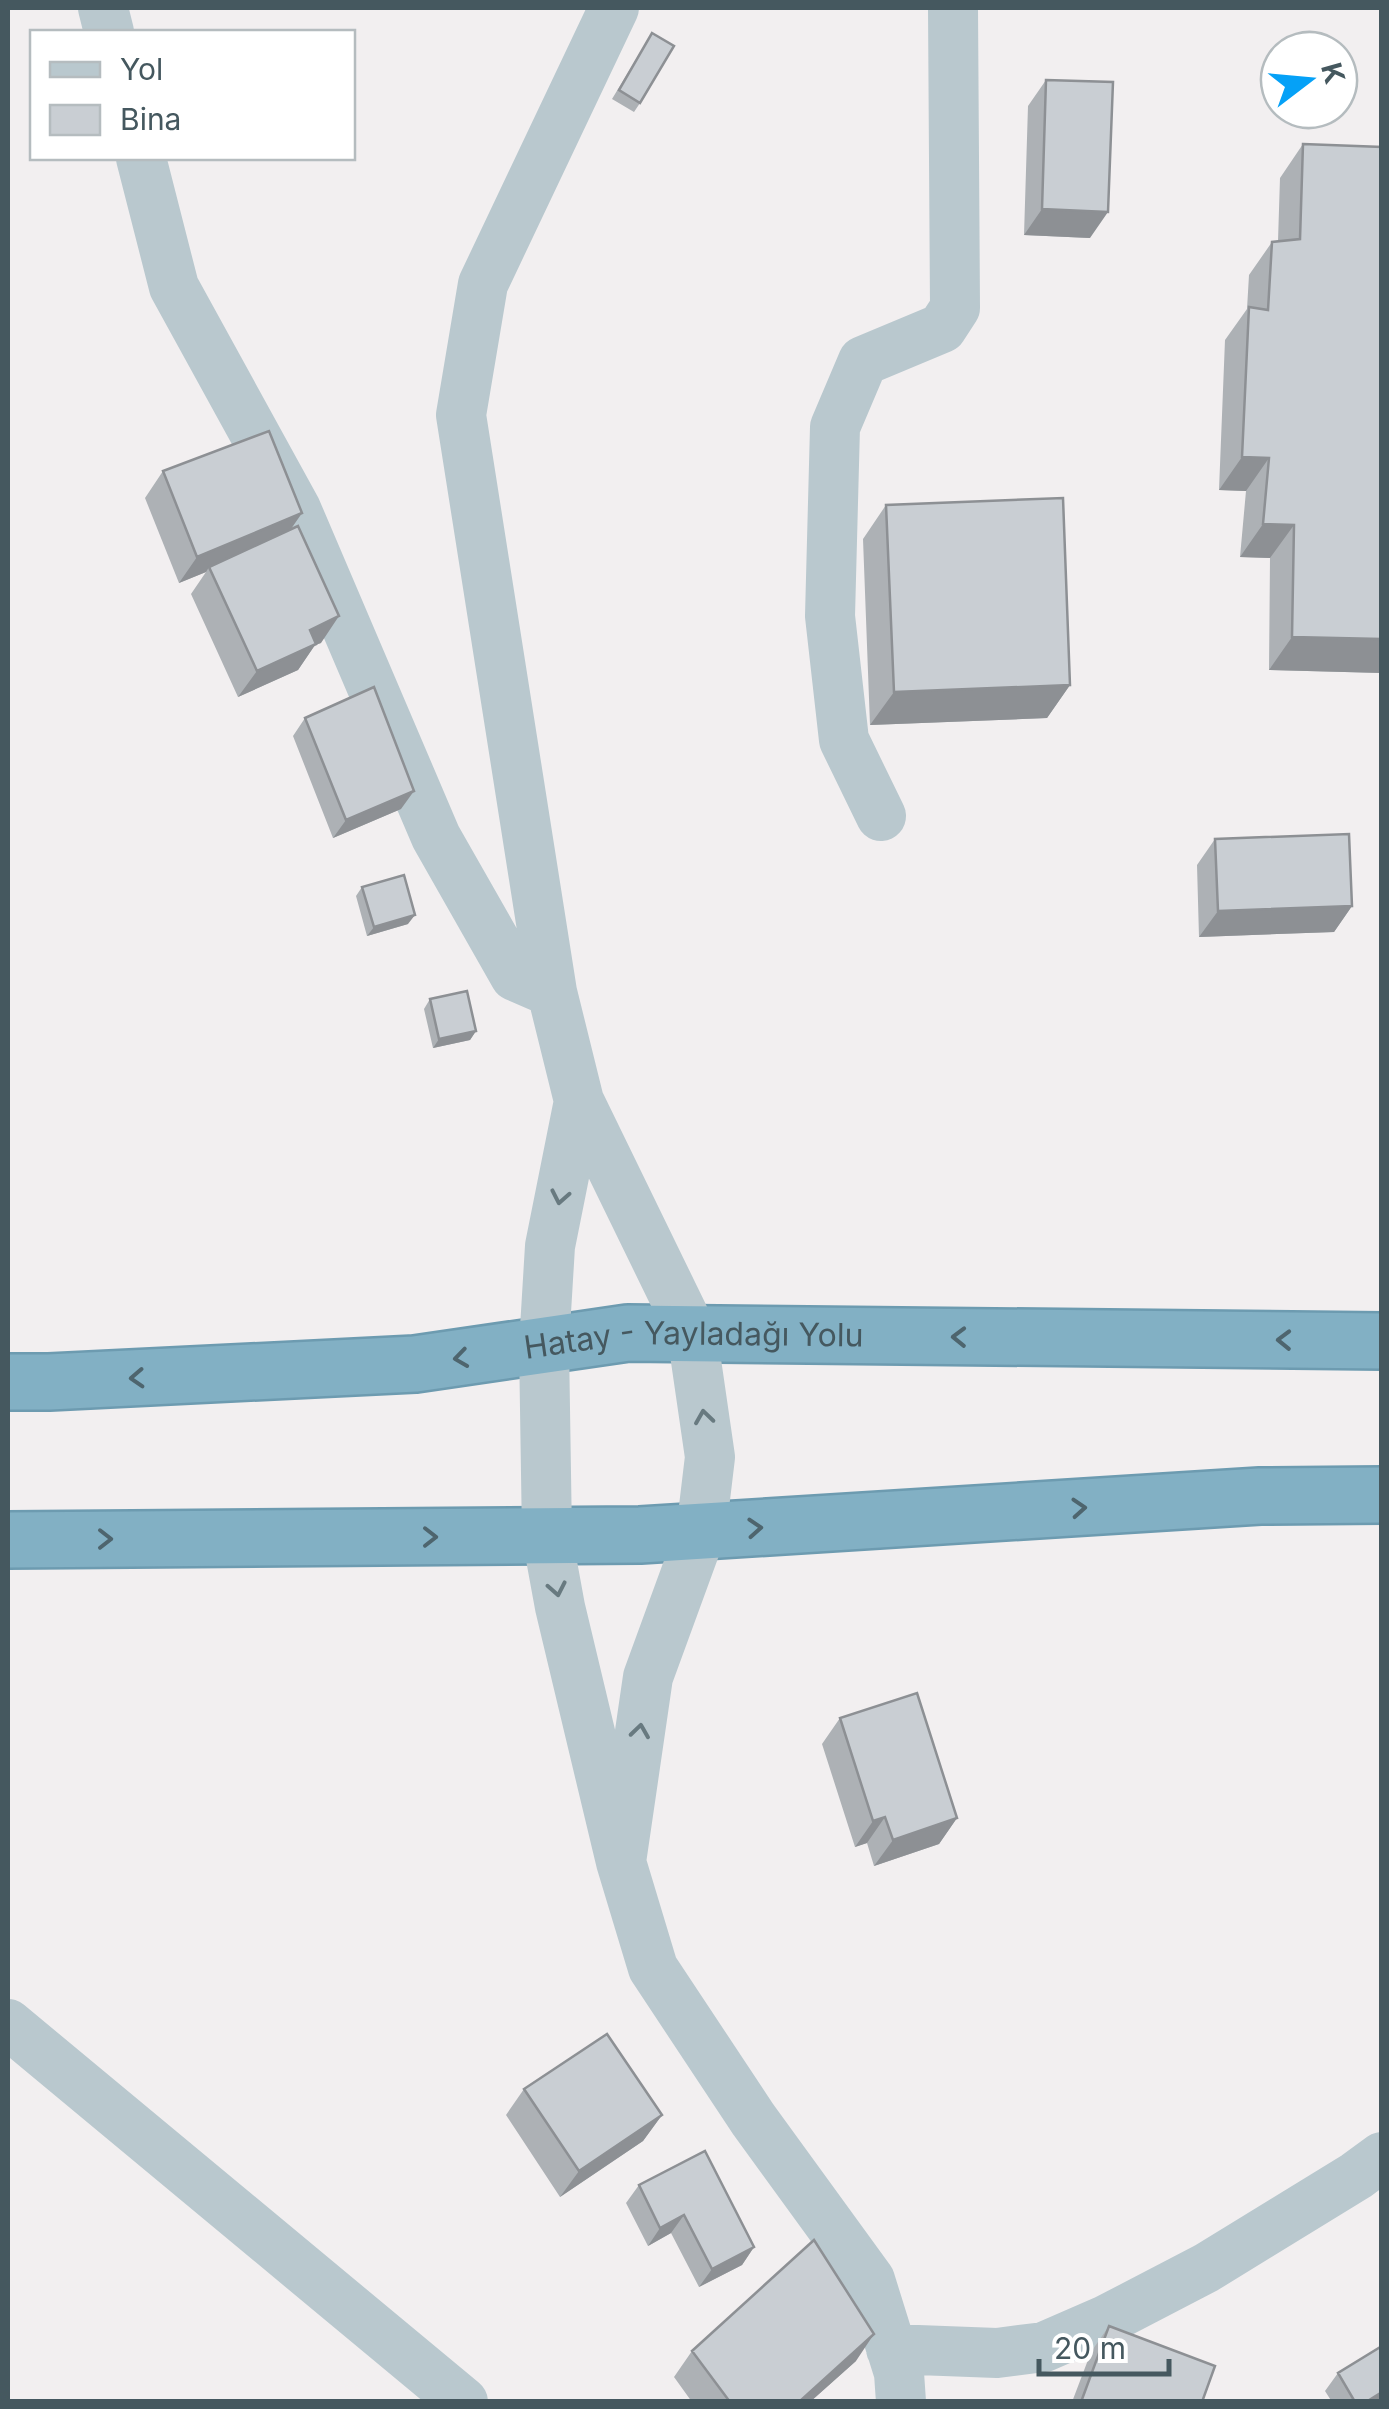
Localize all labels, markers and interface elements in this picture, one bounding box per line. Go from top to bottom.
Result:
legend [30,30,355,160]
north arrow [1259,30,1359,130]
text: Yol [120,51,163,87]
text: K [1314,59,1352,87]
text: Bina [120,101,181,137]
one-way arrow [550,1188,571,1205]
street label: Hatay - Yayladağı Yolu [521,1312,864,1367]
one-way arrow [951,1326,967,1347]
one-way arrow [1276,1329,1292,1351]
one-way arrow [453,1346,469,1367]
one-way arrow [128,1367,144,1388]
one-way arrow [695,1409,716,1425]
one-way arrow [1072,1497,1088,1519]
one-way arrow [747,1518,763,1539]
one-way arrow [422,1526,438,1548]
one-way arrow [98,1528,113,1550]
one-way arrow [546,1581,567,1598]
one-way arrow [628,1723,649,1739]
scale bar [1039,2314,1169,2376]
text: 20 m [1054,2330,1126,2366]

